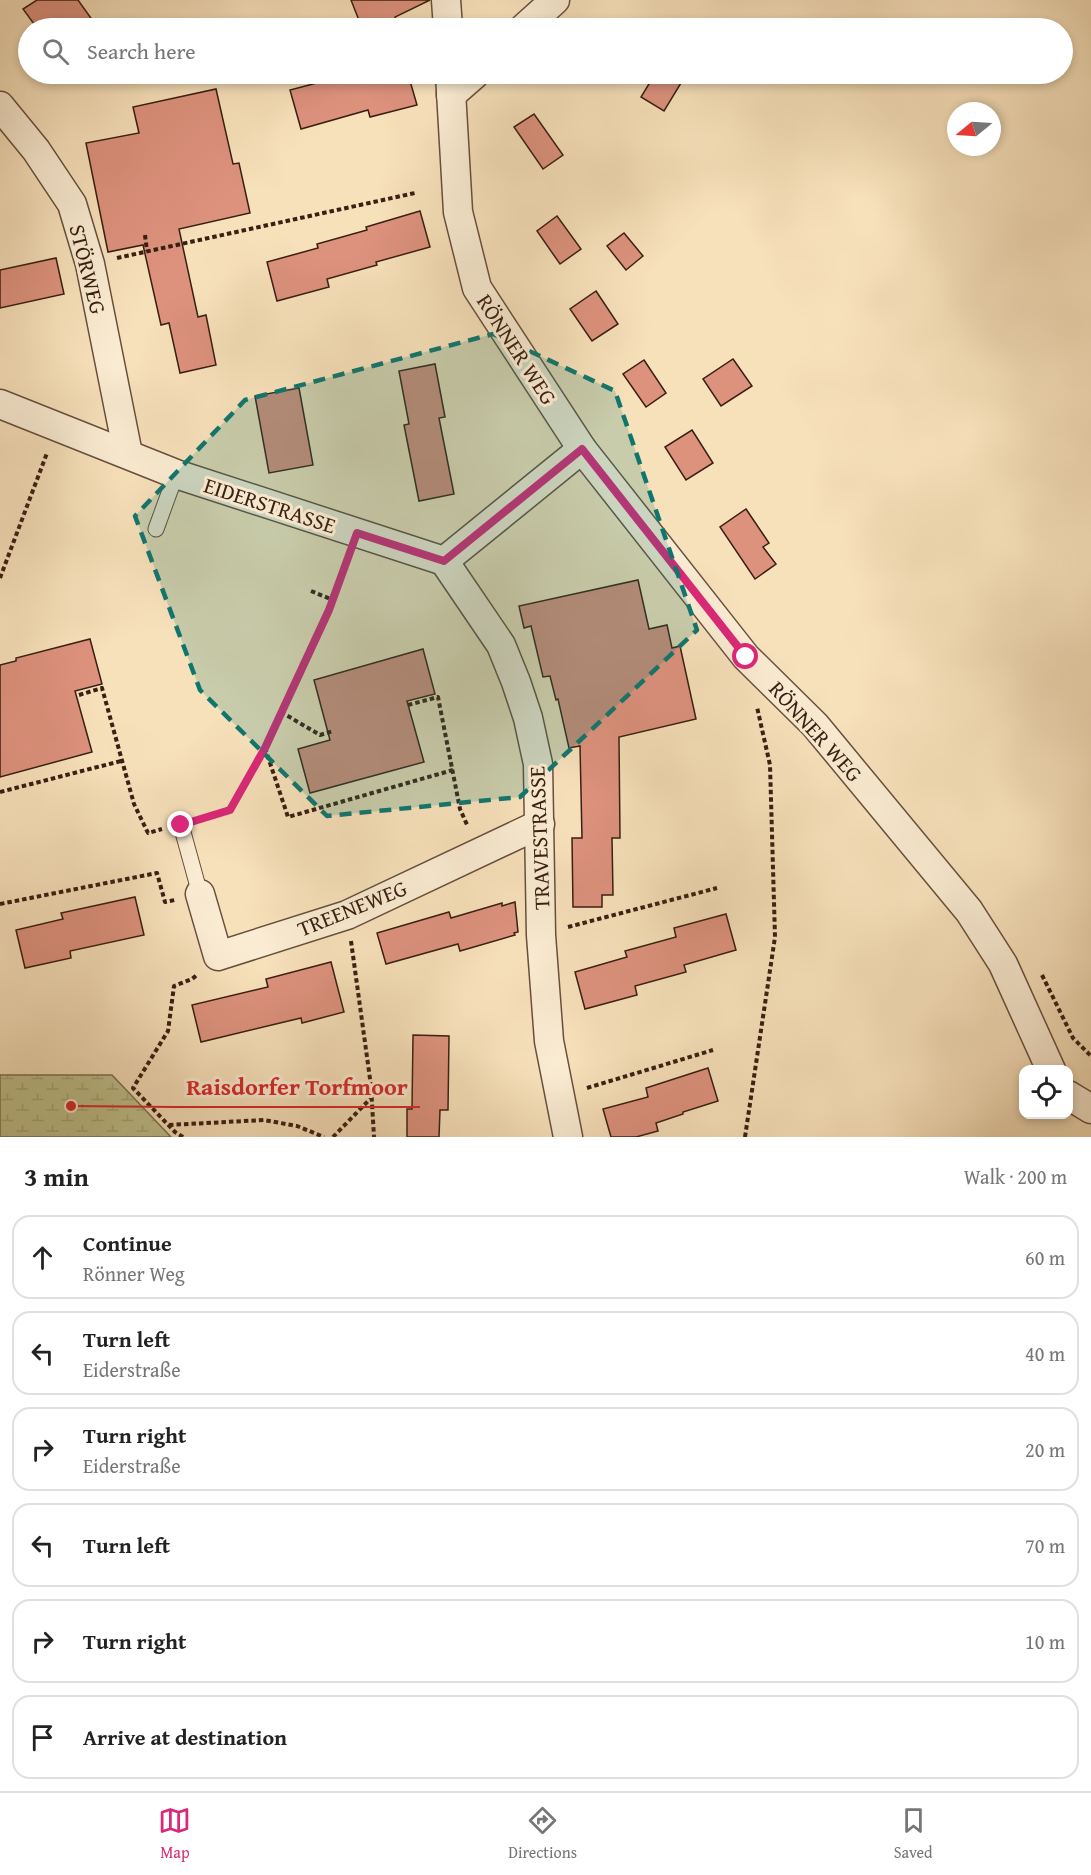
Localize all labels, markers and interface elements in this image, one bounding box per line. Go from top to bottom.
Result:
search box [18,18,1073,84]
icon: search [39,35,72,68]
text: Search here [87,35,196,67]
north arrow [947,102,1001,156]
street label: STÖRWEG [61,221,115,317]
street label: RÖNNER WEG [469,287,565,411]
street label: EIDERSTRASSE [200,469,340,541]
route start [732,643,758,669]
street label: RÖNNER WEG [762,673,870,789]
street label: TRAVESTRASSE [520,766,558,910]
route end [167,811,193,837]
street label: TREENEWEG [292,872,412,944]
callout: Raisdorfer Torfmoor [175,1065,420,1107]
map controls [1019,1065,1073,1119]
button: locate [1019,1065,1073,1119]
text: Raisdorfer Torfmoor [186,1069,408,1104]
text: 3 min [24,1157,89,1196]
text: Walk · 200 m [964,1162,1067,1191]
text: Continue [83,1227,172,1259]
icon: ahead [26,1241,59,1274]
text: 60 m [1025,1243,1065,1272]
text: Rönner Weg [83,1259,185,1288]
text: Turn left [83,1323,170,1355]
icon: left [26,1337,59,1370]
text: 40 m [1025,1339,1065,1368]
text: Eiderstraße [83,1355,181,1384]
text: Turn right [83,1419,186,1451]
icon: right [26,1433,59,1466]
text: 20 m [1025,1435,1065,1464]
text: Eiderstraße [83,1451,181,1480]
icon: left [26,1529,59,1562]
text: Turn left [83,1529,170,1561]
text: 70 m [1025,1531,1065,1560]
icon: right [26,1625,59,1658]
text: Turn right [83,1625,186,1657]
text: 10 m [1025,1627,1065,1656]
icon: arrive [26,1721,59,1754]
text: Arrive at destination [83,1721,287,1753]
tab: Map [158,1804,191,1864]
tab: Directions [508,1804,577,1864]
tab: Saved [894,1804,933,1864]

